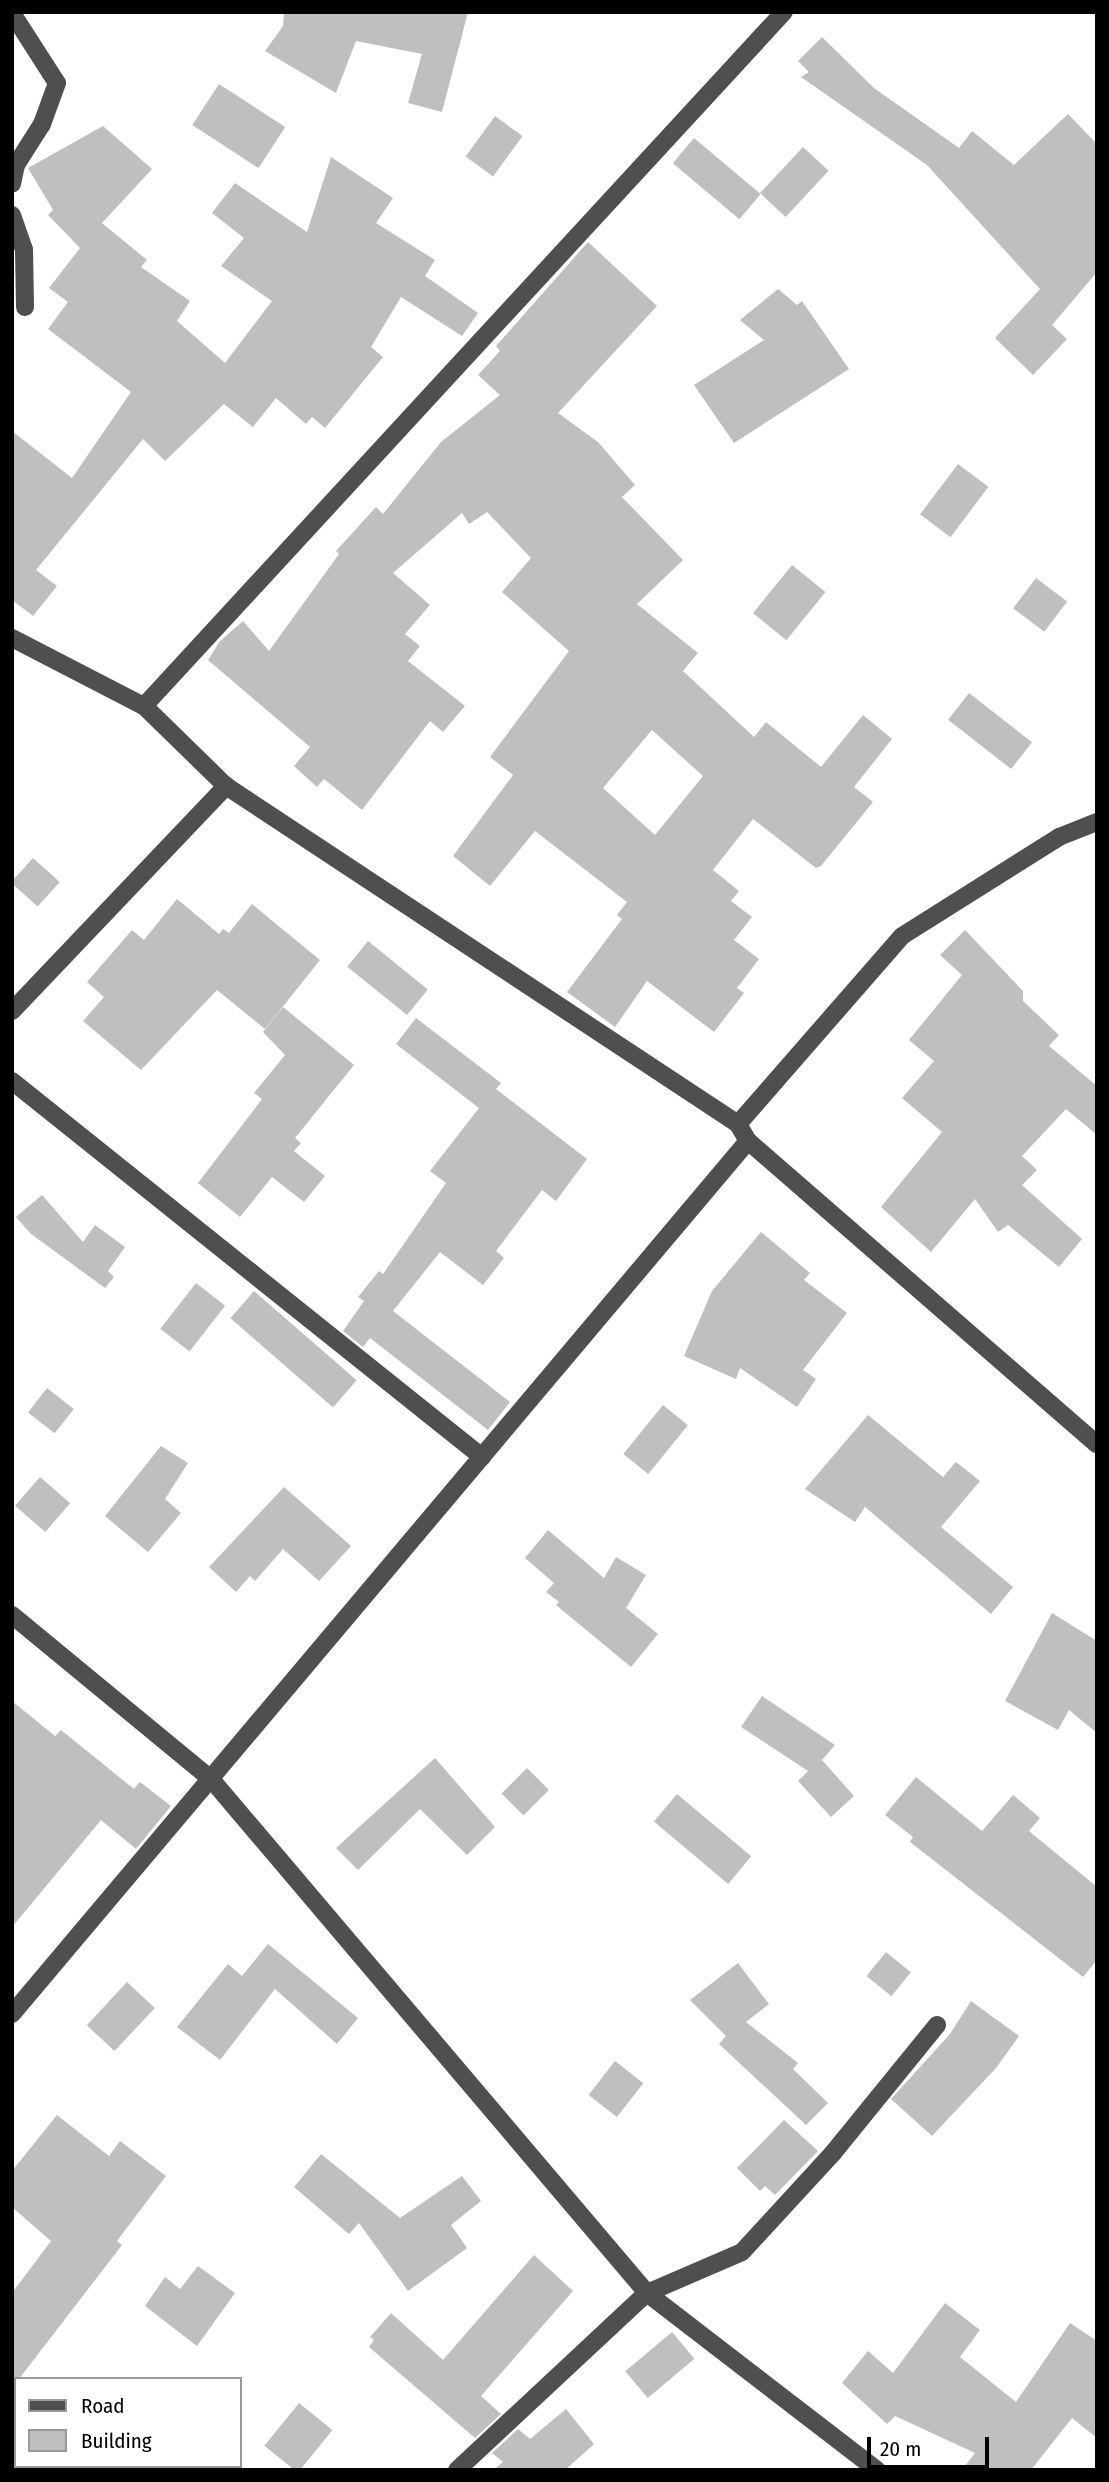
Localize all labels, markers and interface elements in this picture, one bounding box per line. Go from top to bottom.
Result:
legend [14,2377,242,2468]
text: Road [81,2393,125,2419]
scale bar [871,2422,993,2466]
text: Building [81,2428,152,2454]
text: 20 m [880,2436,921,2462]

